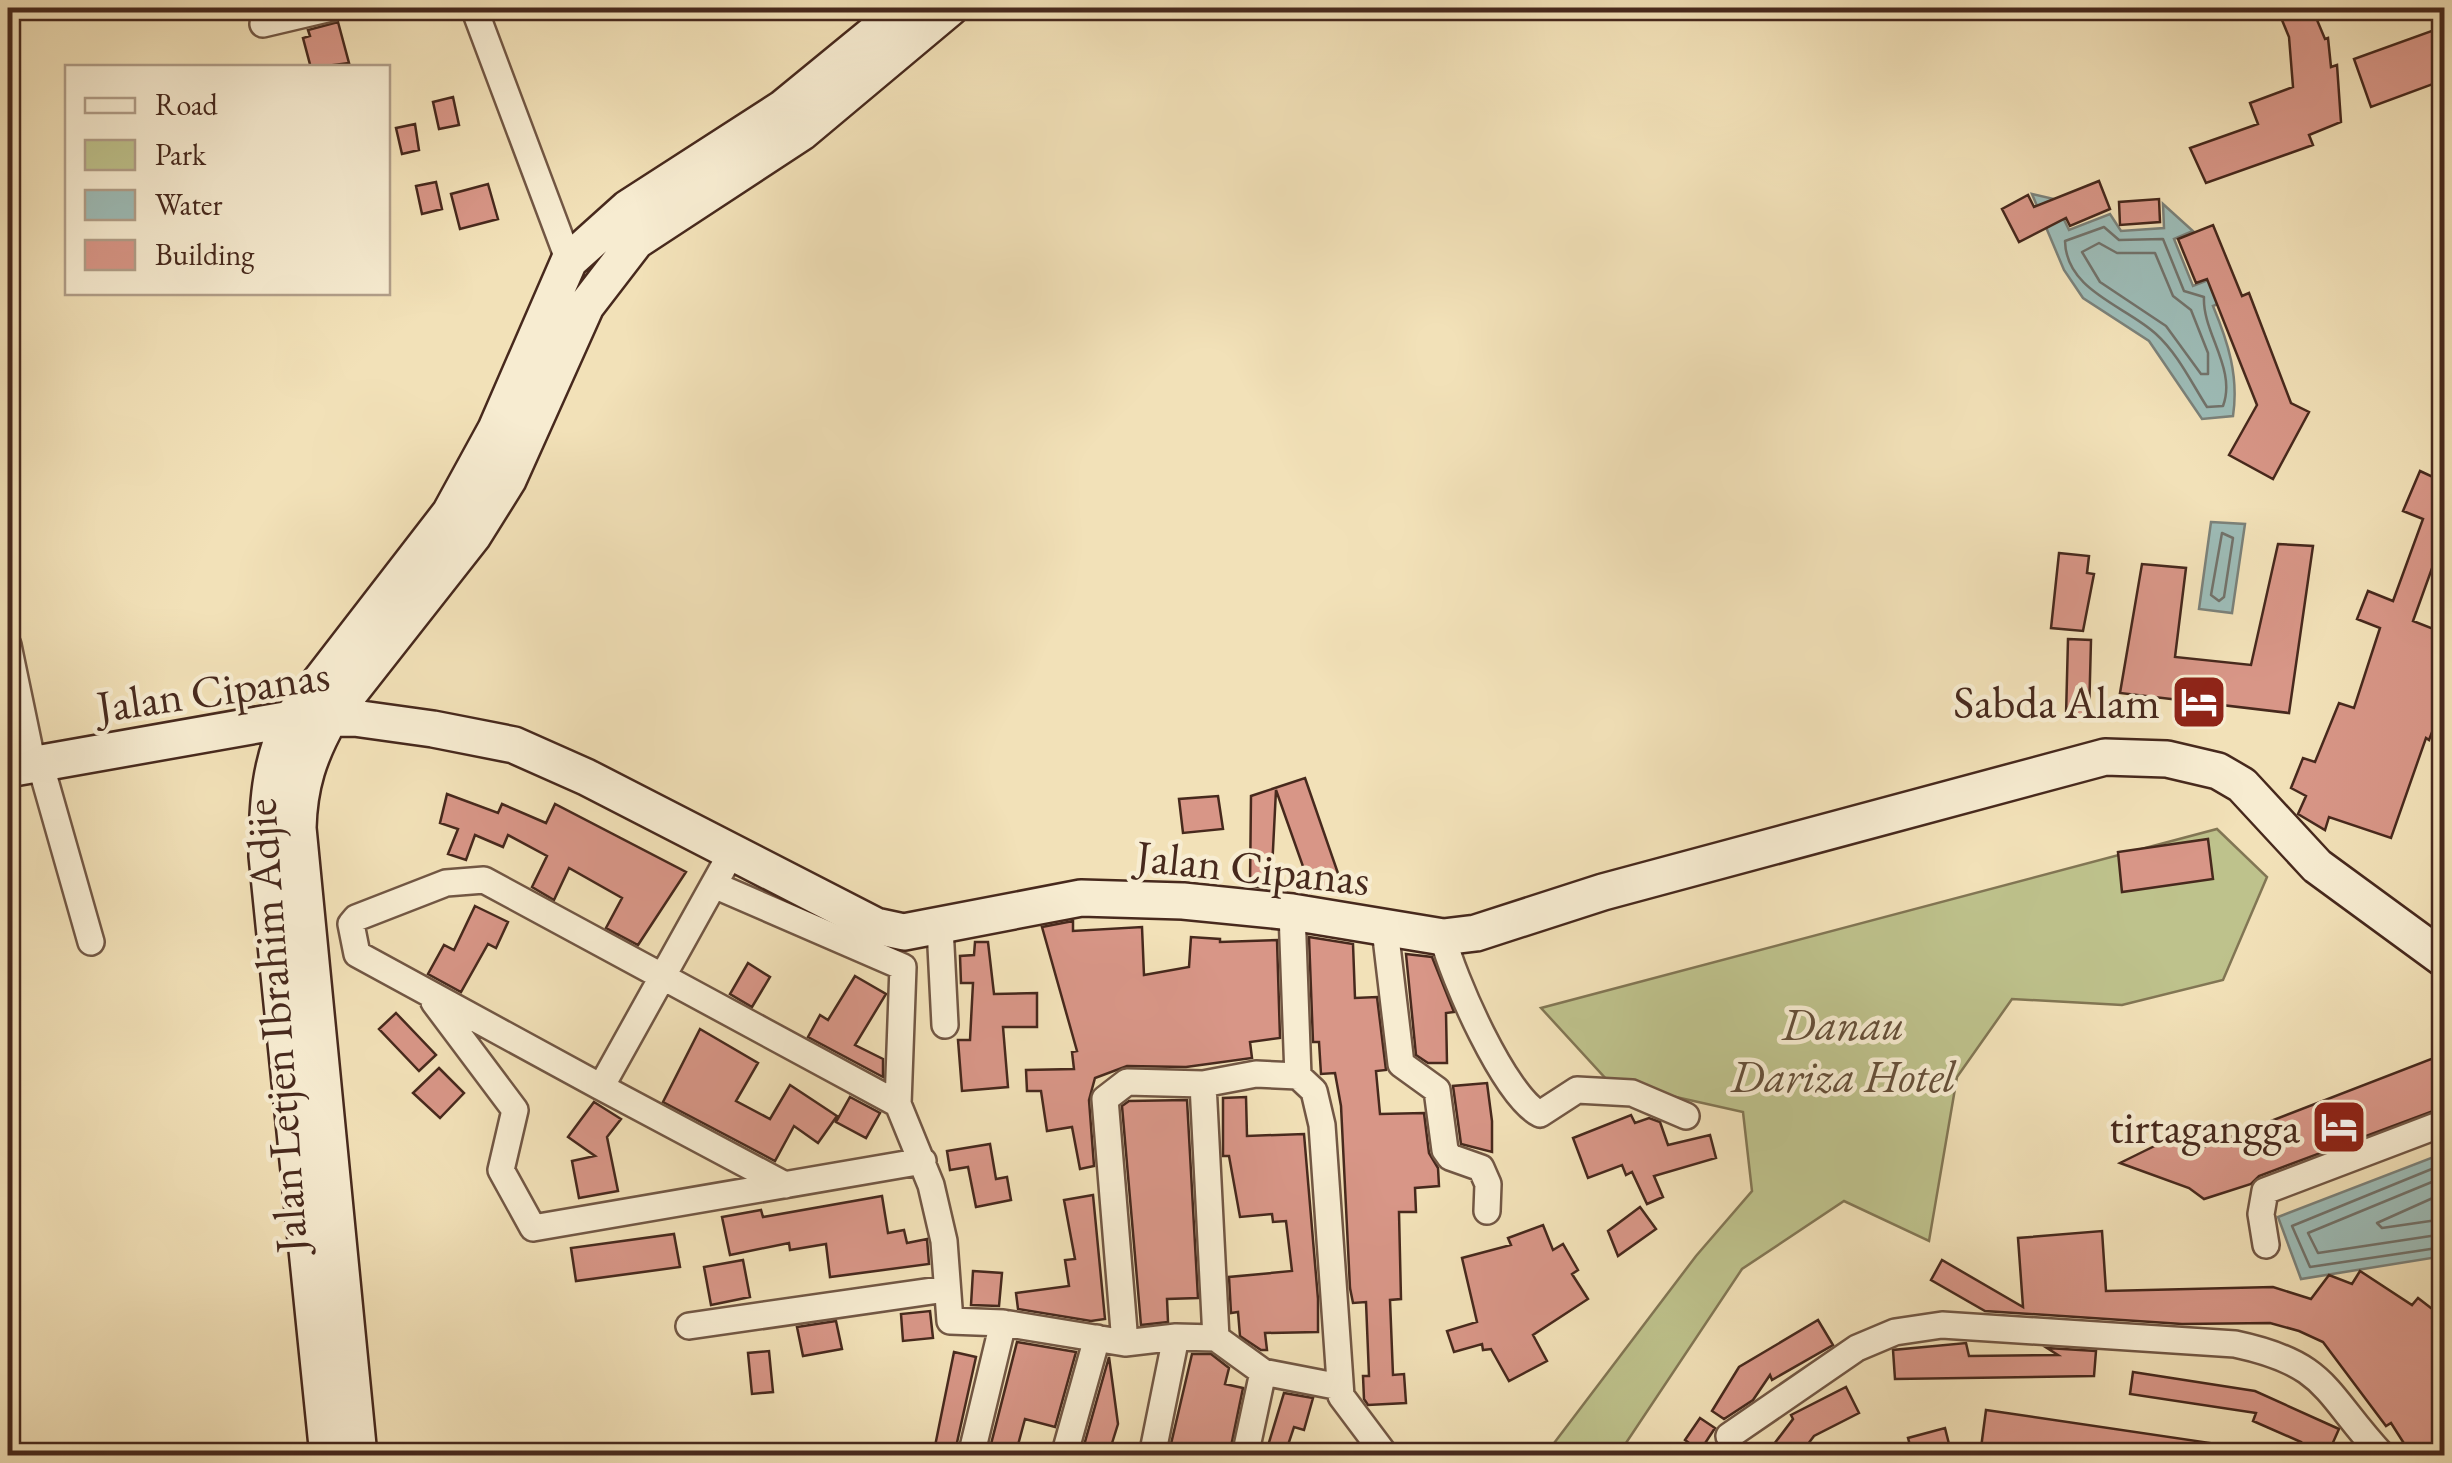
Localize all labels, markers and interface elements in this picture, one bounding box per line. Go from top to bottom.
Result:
legend [65,65,390,295]
text: Road [155,85,219,124]
text: Park [155,135,207,174]
text: Water [155,185,223,224]
text: Building [155,235,255,274]
street label: Jalan Cipanas [89,645,333,736]
hotel icon: Sabda Alam [2169,672,2229,732]
place label: Sabda Alam [1953,673,2160,731]
street label: Jalan Letjen Ibrahim Adjie [230,797,320,1259]
street label: Jalan Cipanas [1129,825,1373,908]
park label: Danau Dariza Hotel [1729,995,1957,1105]
hotel icon: tirtagangga [2309,1097,2369,1157]
place label: tirtagangga [2109,1098,2300,1156]

